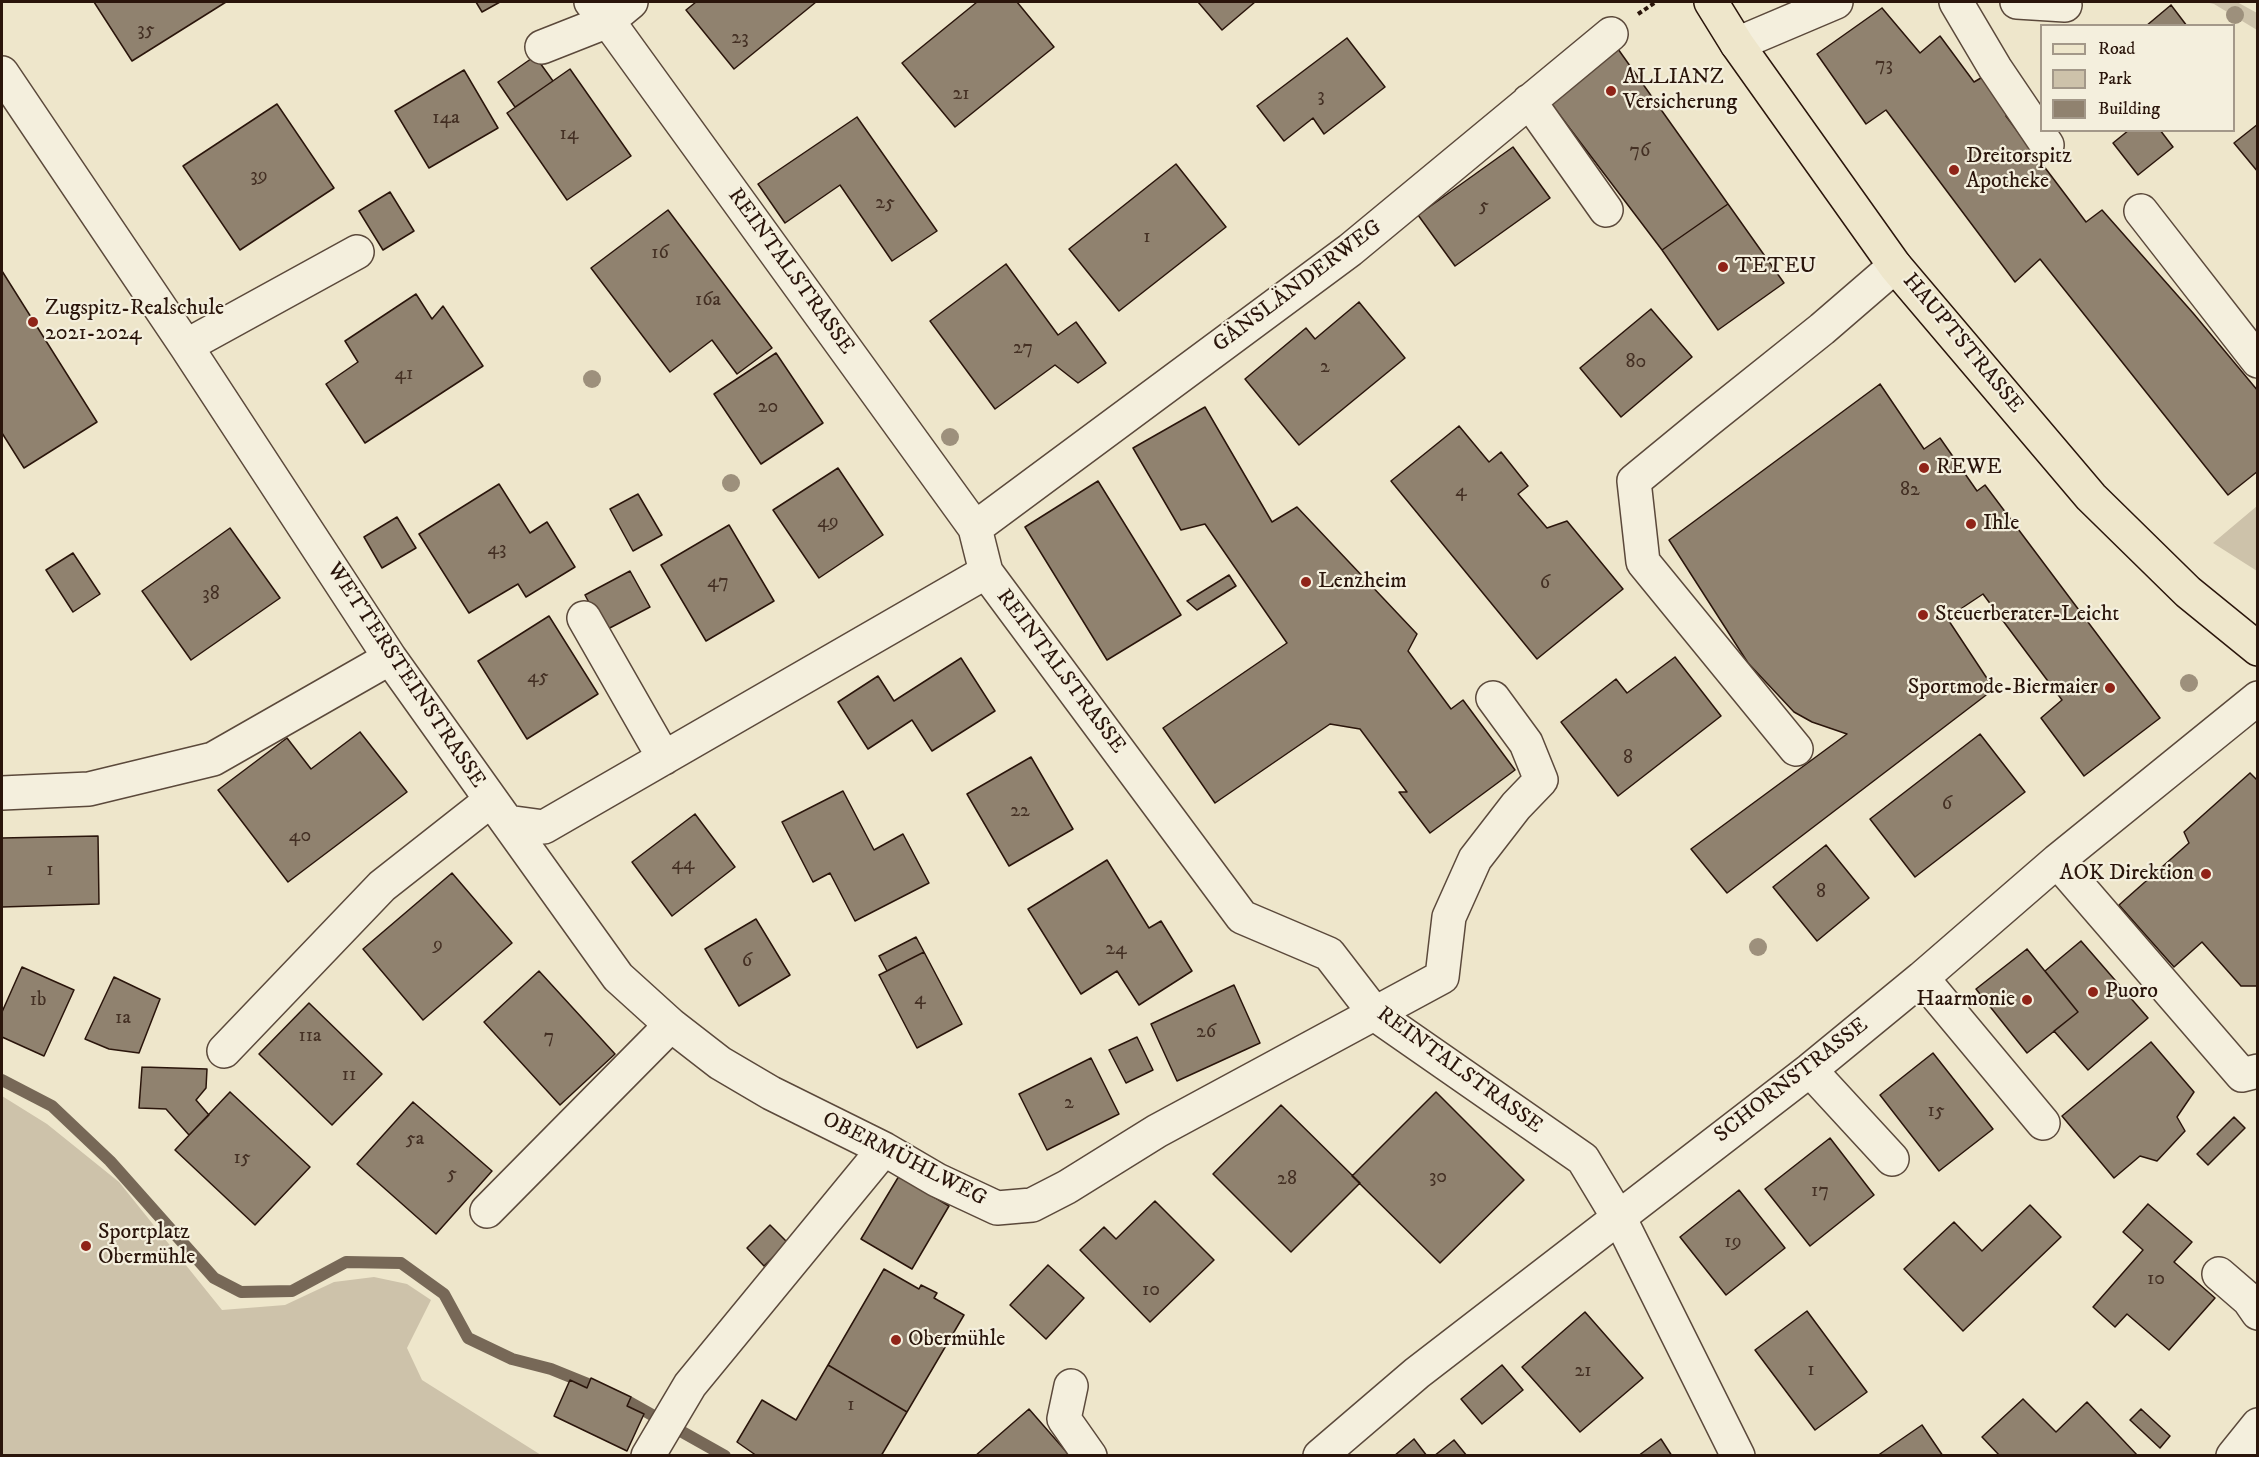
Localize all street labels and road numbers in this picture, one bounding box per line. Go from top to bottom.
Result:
street label: REINTALSTRASSE [721,184,859,360]
street label: GÄNSLÄNDERWEG [1209,215,1387,359]
street label: HAUPTSTRASSE [1896,269,2028,419]
street label: WETTERSTEINSTRASSE [320,558,490,794]
street label: REINTALSTRASSE [990,585,1130,759]
street label: REINTALSTRASSE [1371,1002,1547,1140]
street label: SCHORNSTRASSE [1710,1013,1874,1149]
street label: OBERMÜHLWEG [817,1107,991,1213]

